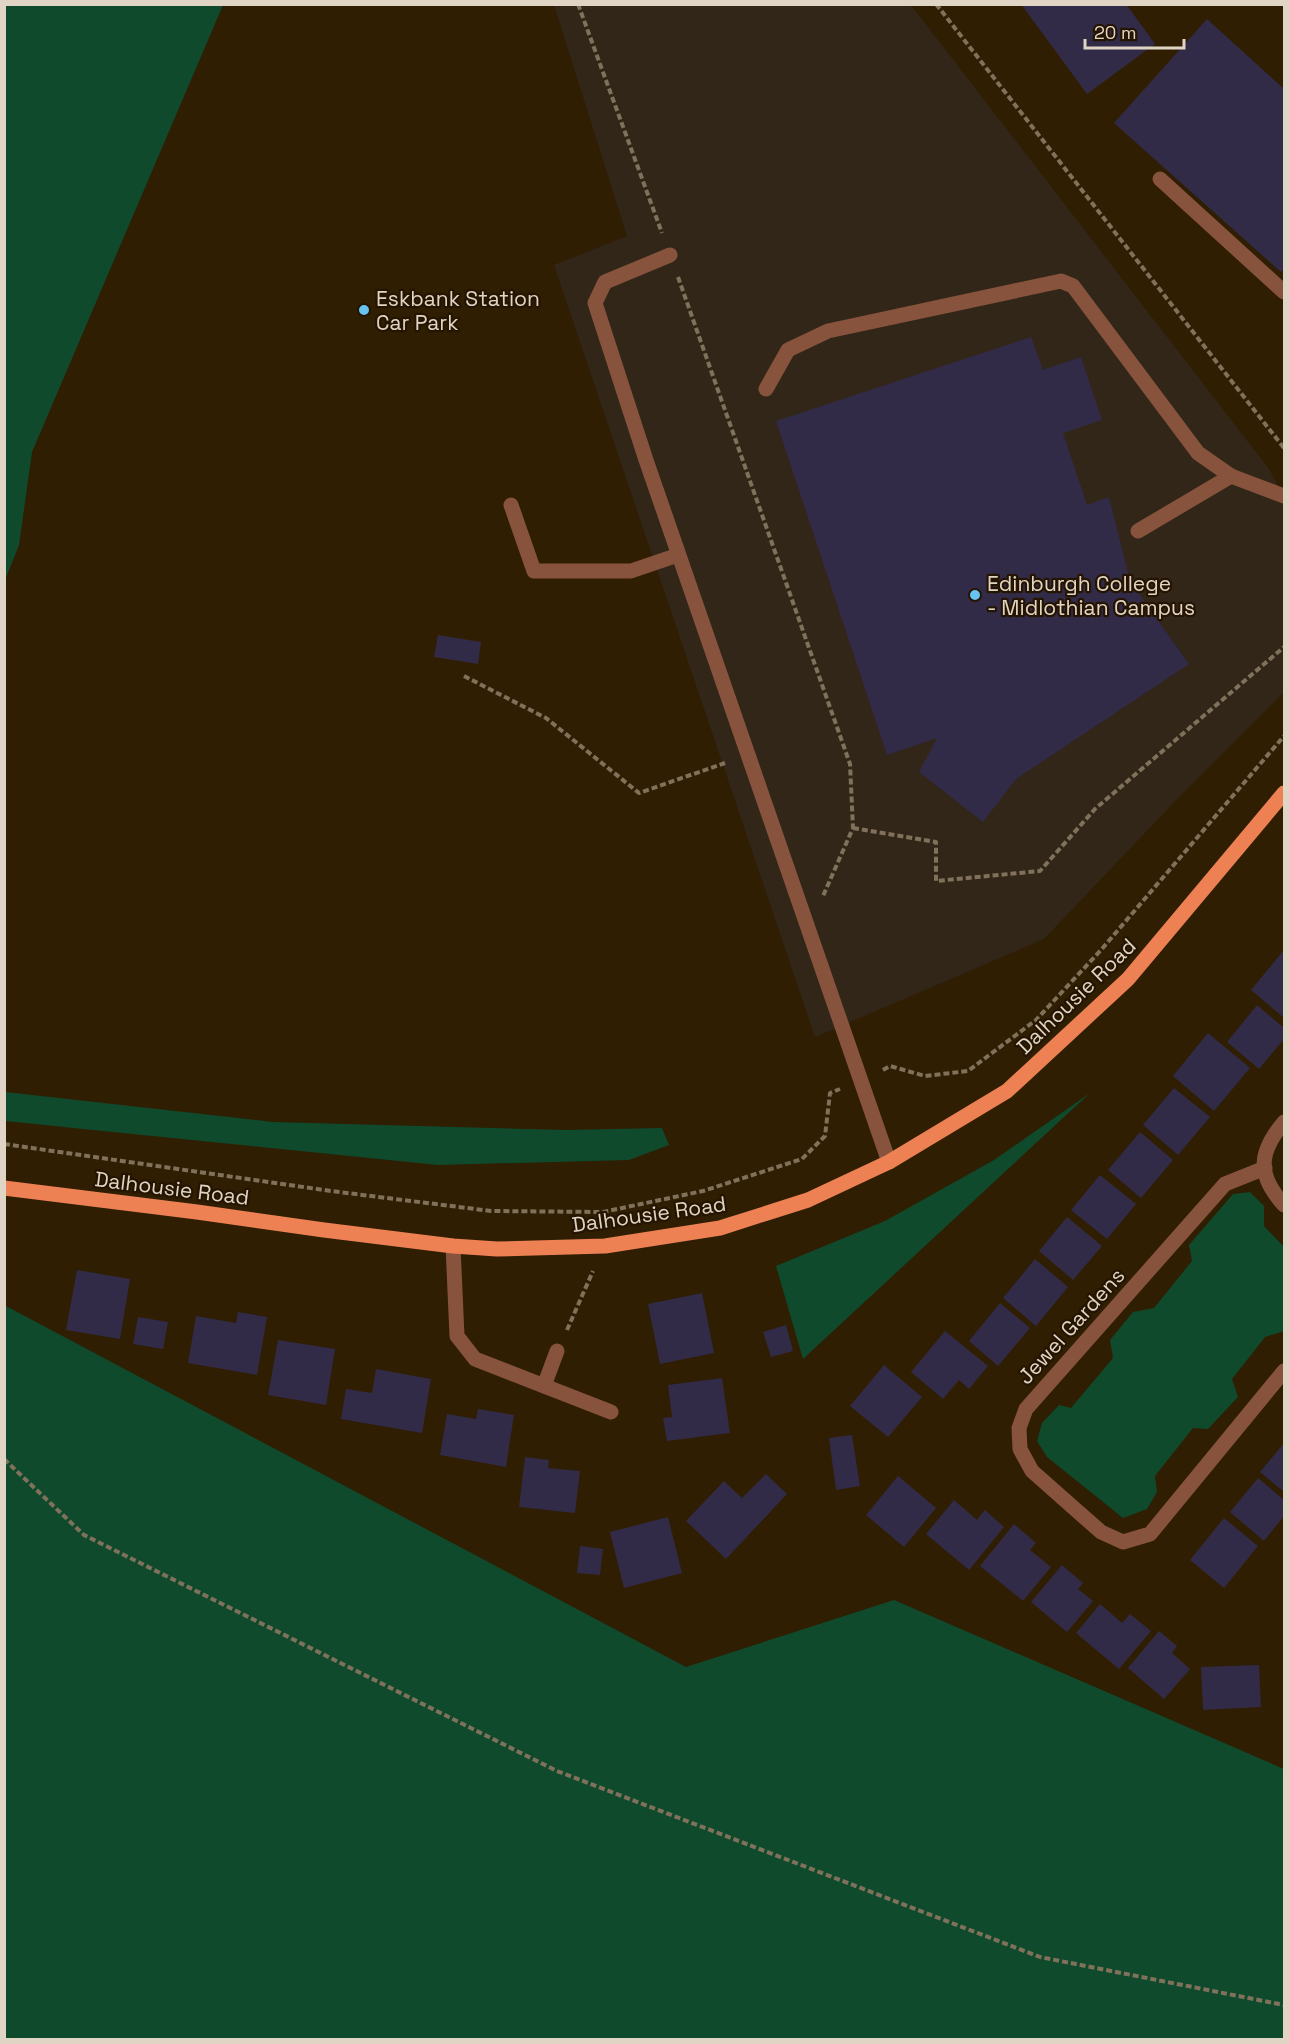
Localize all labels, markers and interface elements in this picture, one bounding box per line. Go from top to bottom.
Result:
scale bar [1085,12,1184,50]
text: 20 m [1094,21,1137,44]
place label: Eskbank Station Car Park [376,285,540,336]
marker: Eskbank Station Car Park [357,303,371,317]
place label: Edinburgh College - Midlothian Campus [987,570,1195,621]
marker: Edinburgh College - Midlothian Campus [968,588,982,602]
street label: Dalhousie Road [1011,932,1141,1060]
street label: Dalhousie Road [93,1165,251,1211]
street label: Dalhousie Road [570,1190,728,1238]
street label: Jewel Gardens [1012,1262,1130,1390]

